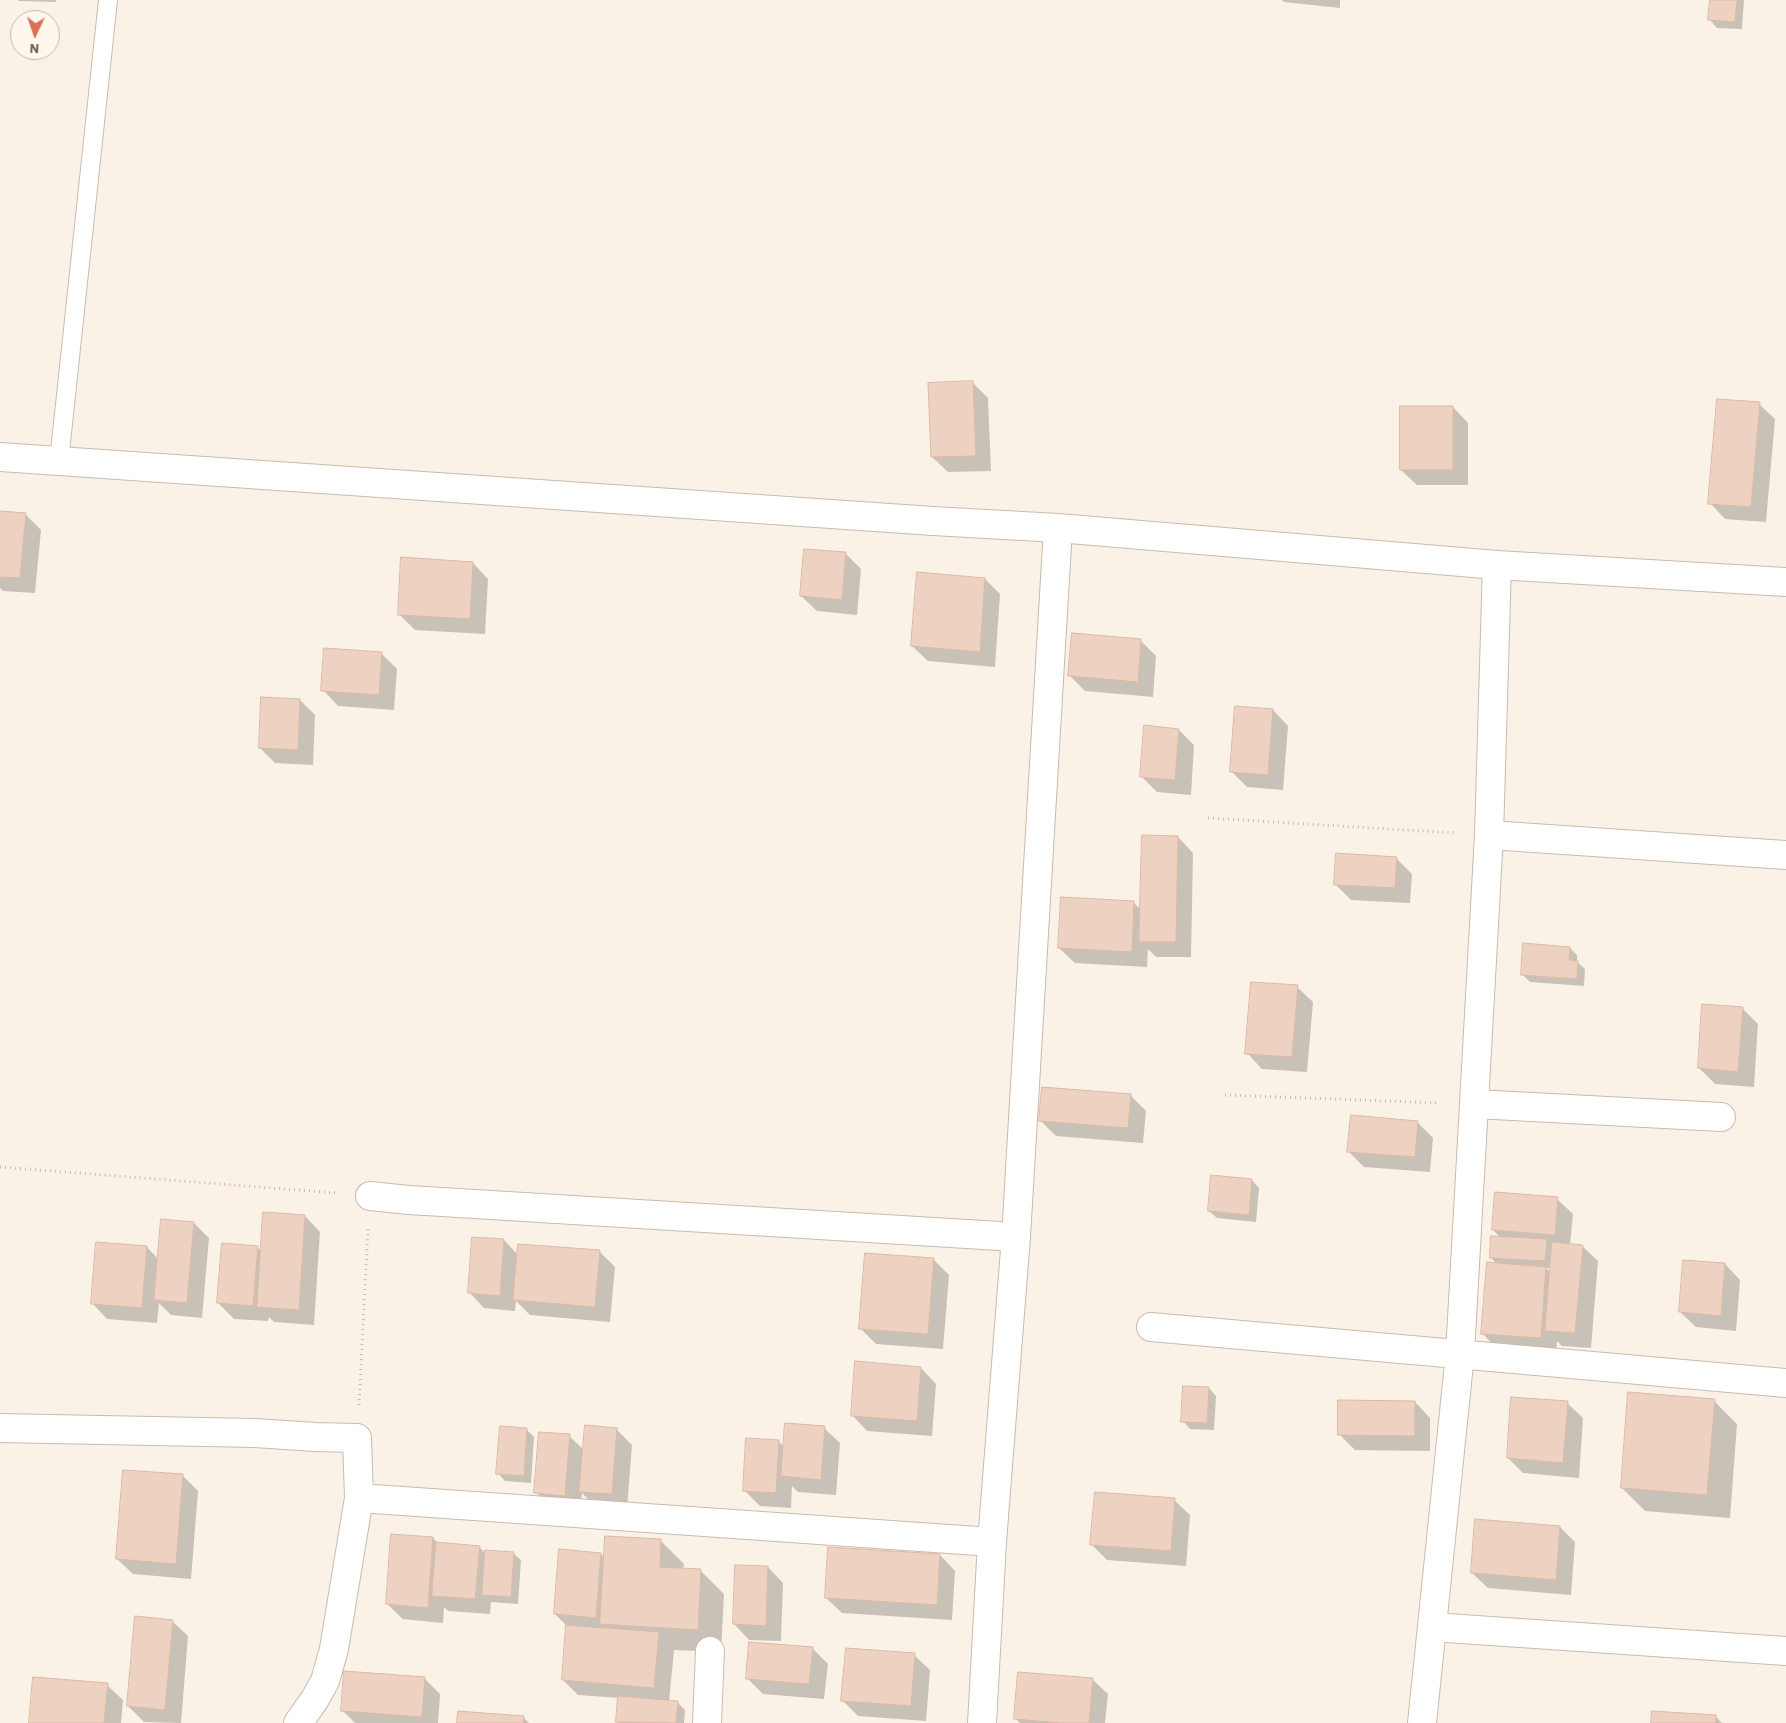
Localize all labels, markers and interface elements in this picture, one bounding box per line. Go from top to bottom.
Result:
north arrow [10,10,60,60]
text: N [29,41,39,58]

